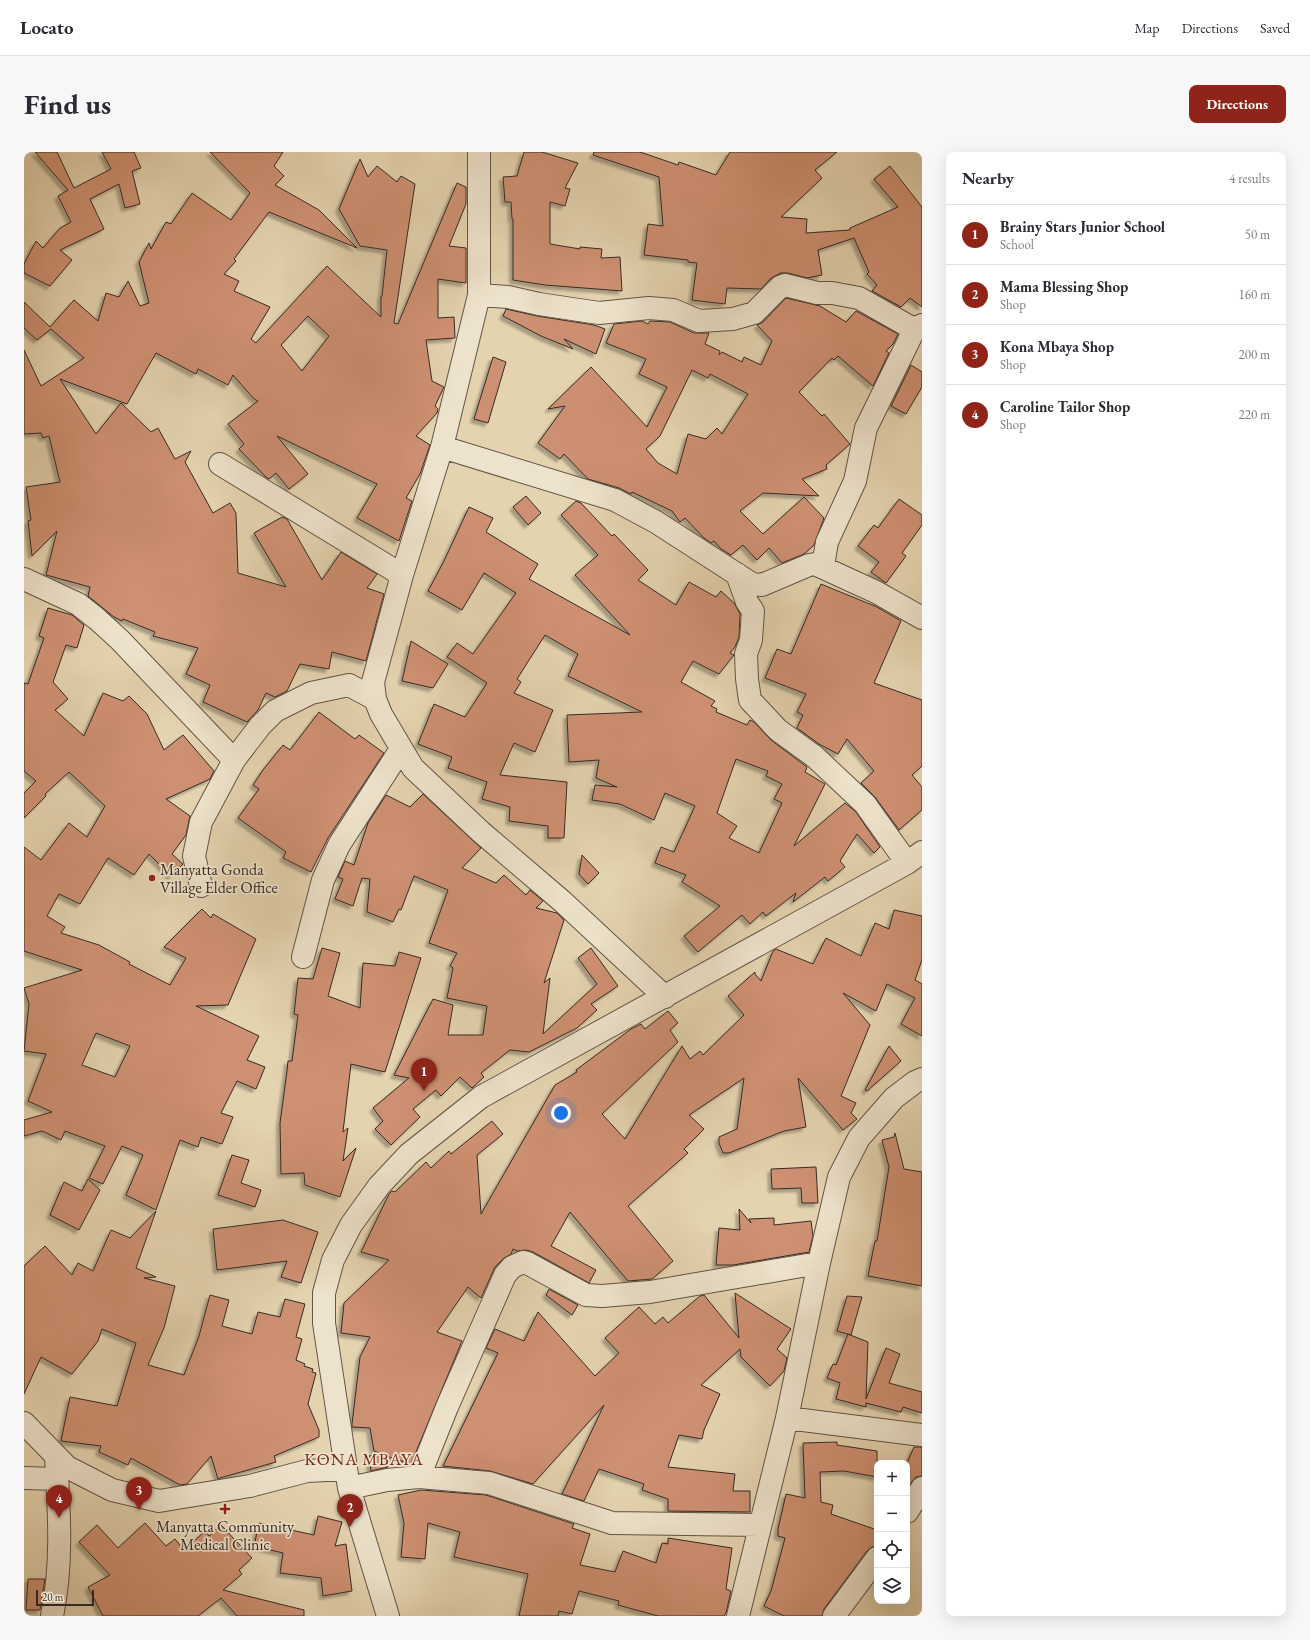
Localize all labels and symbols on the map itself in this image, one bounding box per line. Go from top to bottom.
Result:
place label: Manyatta Gonda Village Elder Office [160,859,278,898]
marker: Manyatta Gonda Village Elder Office [147,873,157,883]
pin: 1 [411,1058,437,1091]
your location [551,1103,571,1123]
district label: KONA MBAYA [304,1448,424,1470]
pin: 3 [126,1477,152,1510]
pin: 4 [46,1485,72,1518]
pin: 2 [337,1494,363,1527]
marker: Manyatta Community Medical Clinic [219,1503,231,1515]
place label: Manyatta Community Medical Clinic [156,1516,295,1555]
scale bar [36,1588,94,1607]

